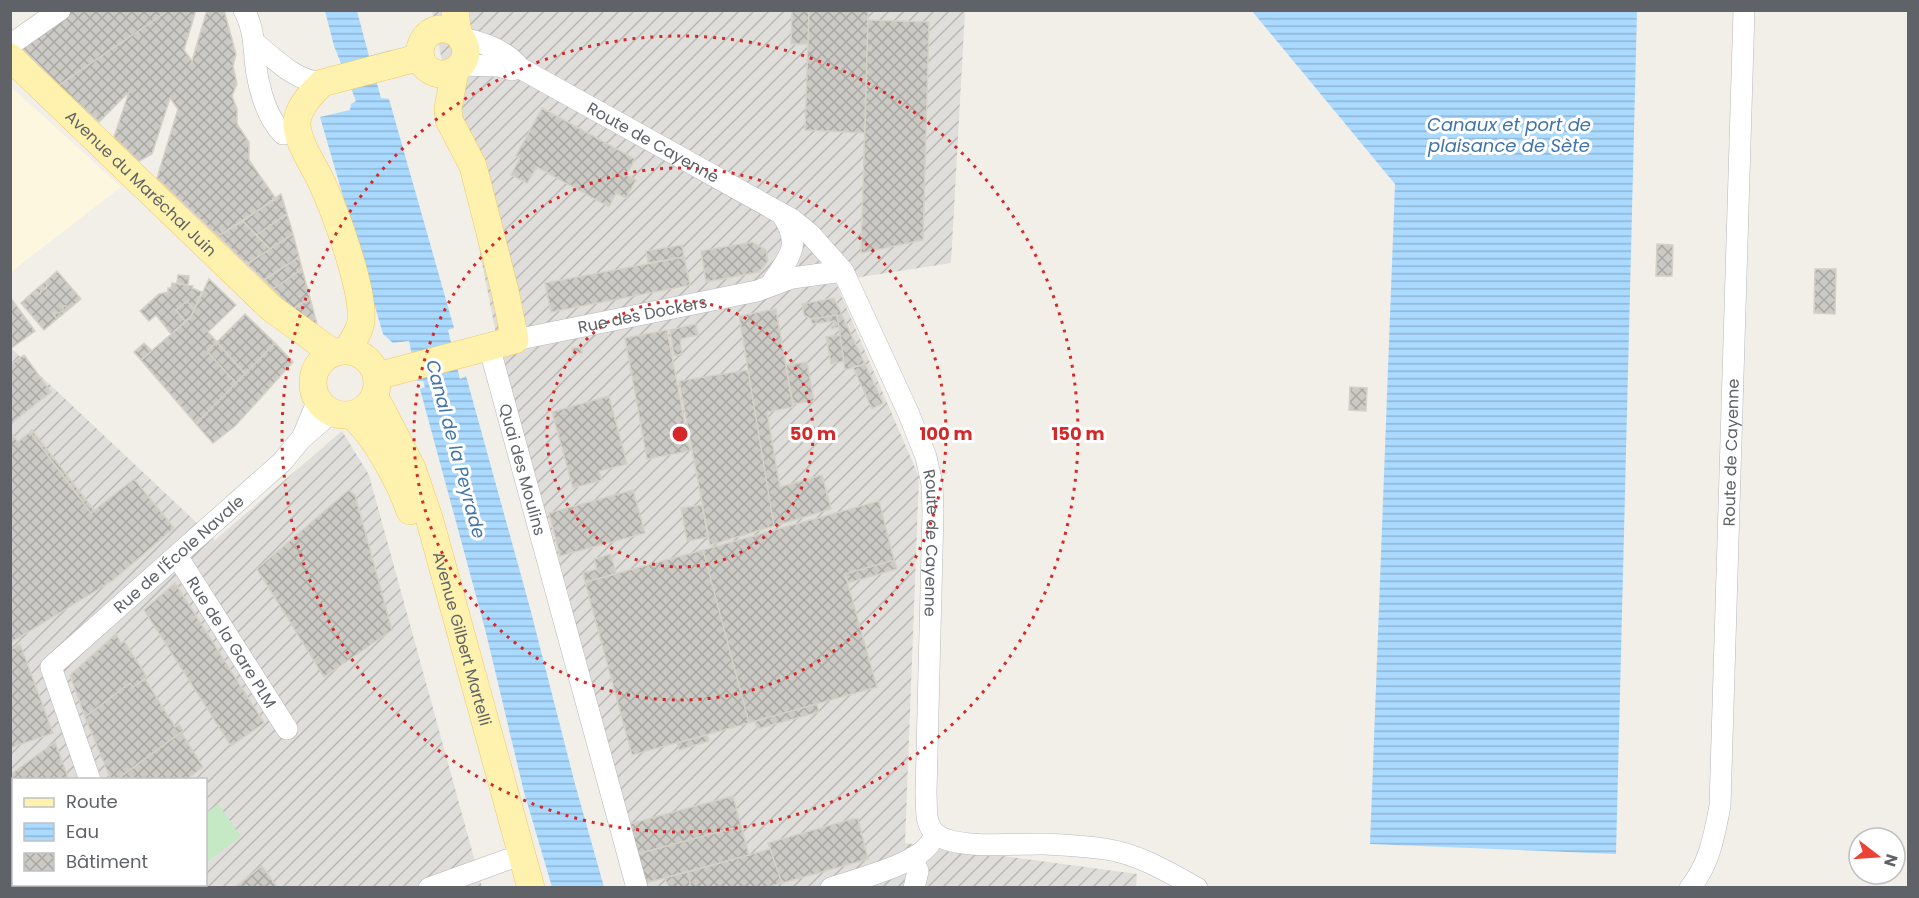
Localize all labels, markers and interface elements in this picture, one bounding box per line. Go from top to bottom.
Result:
street label: Route de Cayenne [583,96,723,188]
street label: Avenue du Maréchal Juin [60,105,222,262]
water label: Canaux et port de plaisance de Sète [1427,112,1591,158]
street label: Rue des Dockers [576,290,709,339]
water label: Canal de la Peyrade [420,357,492,541]
street label: Route de Cayenne [1717,378,1744,527]
street label: Quai des Moulins [494,401,552,538]
text: 50 m [790,421,836,446]
text: 100 m [919,421,973,446]
text: 150 m [1051,421,1105,446]
centre of rings [670,424,690,444]
street label: Route de Cayenne [918,467,945,617]
street label: Rue de l'École Navale [108,490,249,618]
street label: Avenue Gilbert Martelli [427,549,497,728]
street label: Rue de la Gare PLM [181,572,282,712]
legend [12,778,207,886]
text: Route [66,789,118,814]
text: Eau [66,819,99,844]
north arrow [1847,826,1907,886]
text: Bâtiment [66,849,148,874]
text: N [1878,851,1904,869]

